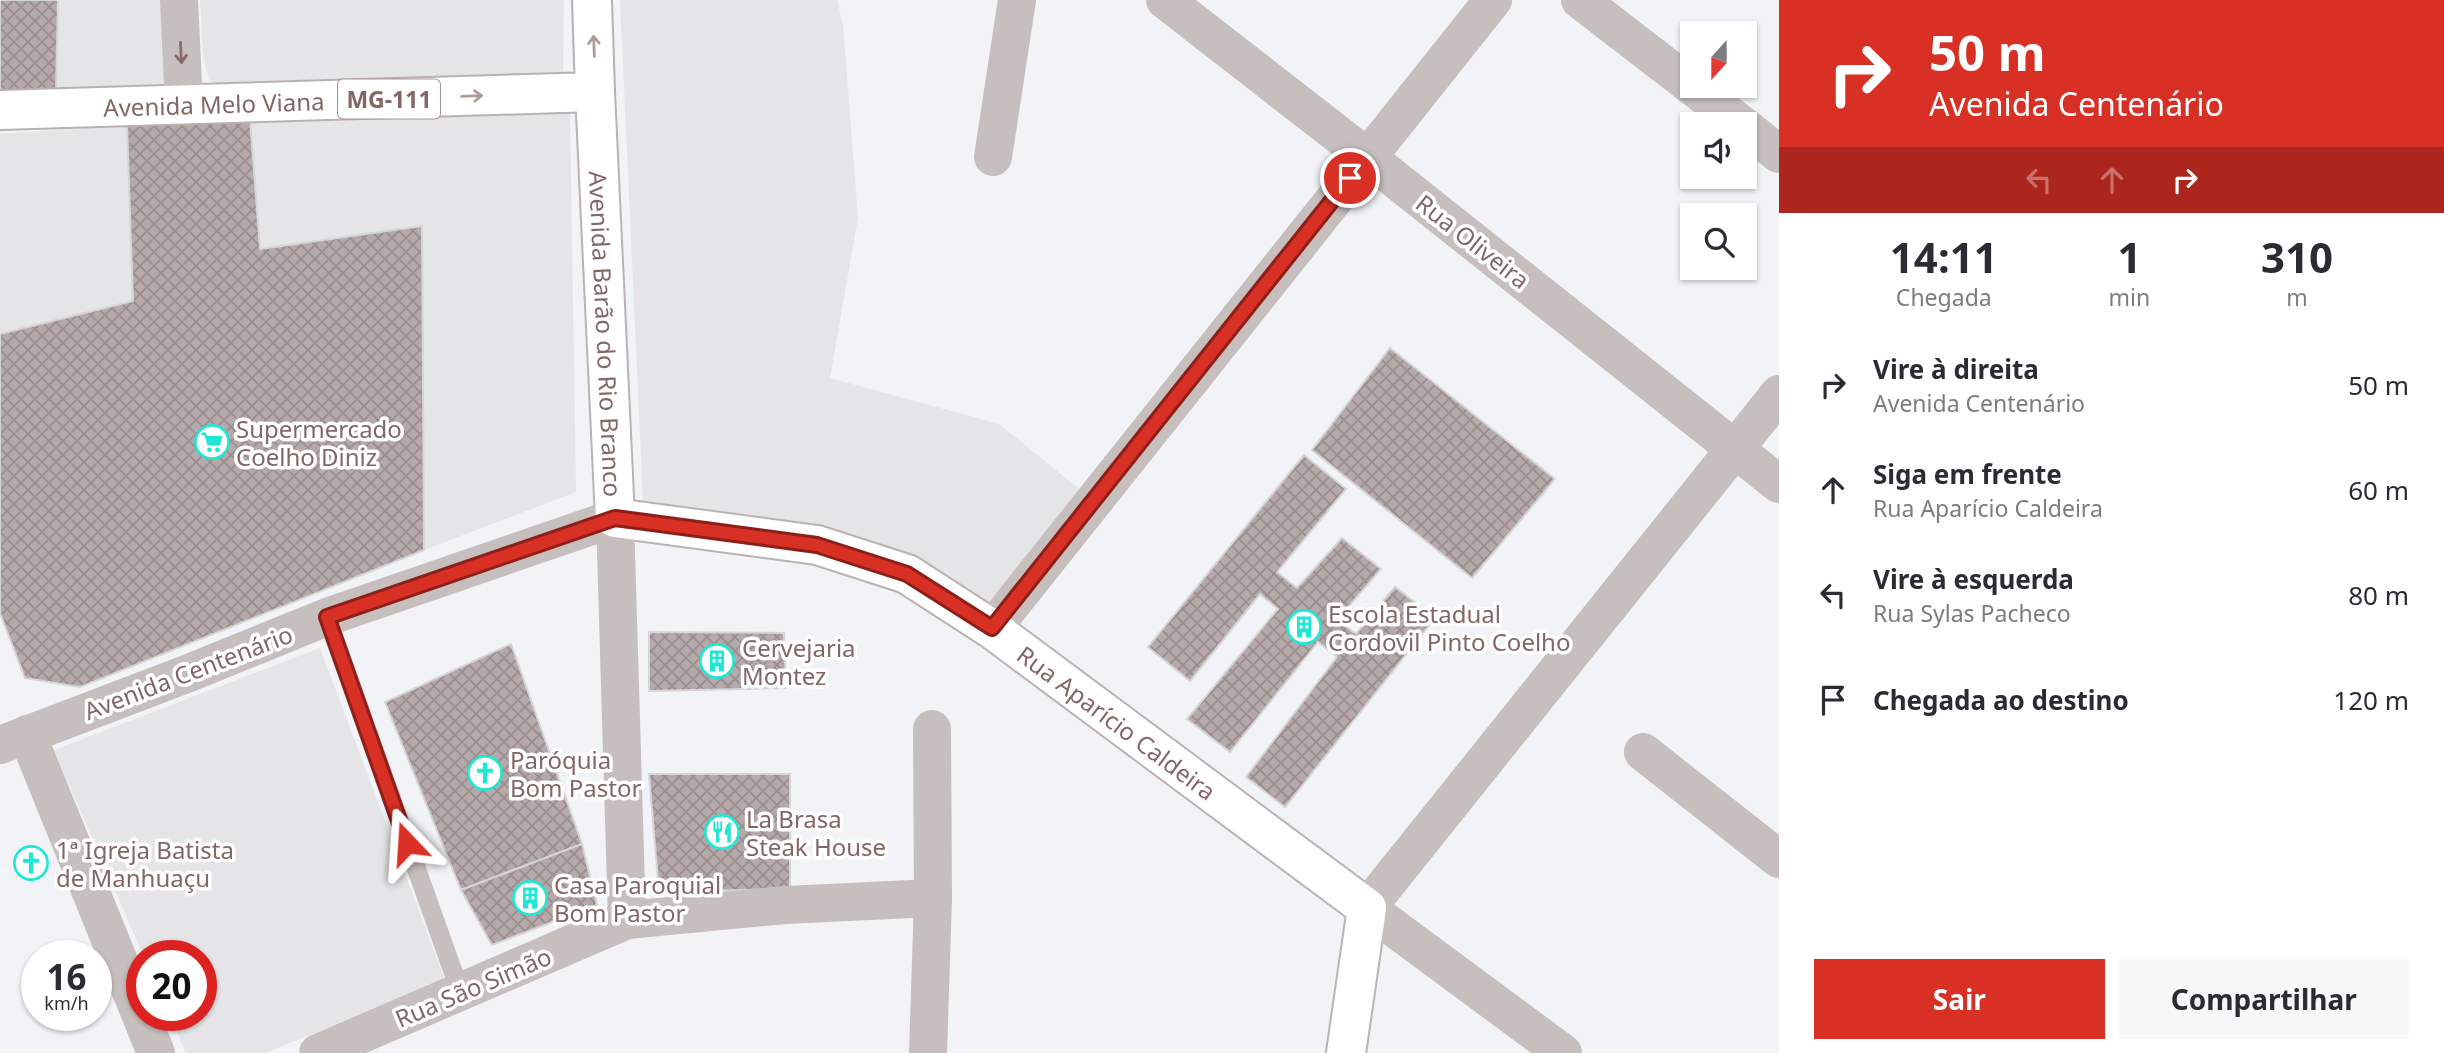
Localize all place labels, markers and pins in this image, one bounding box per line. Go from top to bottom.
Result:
pin [1320,148,1380,208]
place label: Supermercado Coelho Diniz [236,412,402,473]
supermarket icon: Supermercado Coelho Diniz [193,423,231,461]
place label: Escola Estadual Cordovil Pinto Coelho [1328,597,1570,658]
building icon: Escola Estadual Cordovil Pinto Coelho [1285,608,1323,646]
place label: Cervejaria Montez [742,631,856,692]
building icon: Cervejaria Montez [698,642,736,680]
place label: Paróquia Bom Pastor [510,743,641,804]
church icon: Paróquia Bom Pastor [466,754,504,792]
place label: La Brasa Steak House [746,802,886,863]
restaurant icon: La Brasa Steak House [703,813,741,851]
place label: 1ª Igreja Batista de Manhuaçu [56,833,234,894]
church icon: 1ª Igreja Batista de Manhuaçu [12,844,50,882]
place label: Casa Paroquial Bom Pastor [554,868,721,929]
building icon: Casa Paroquial Bom Pastor [511,879,549,917]

